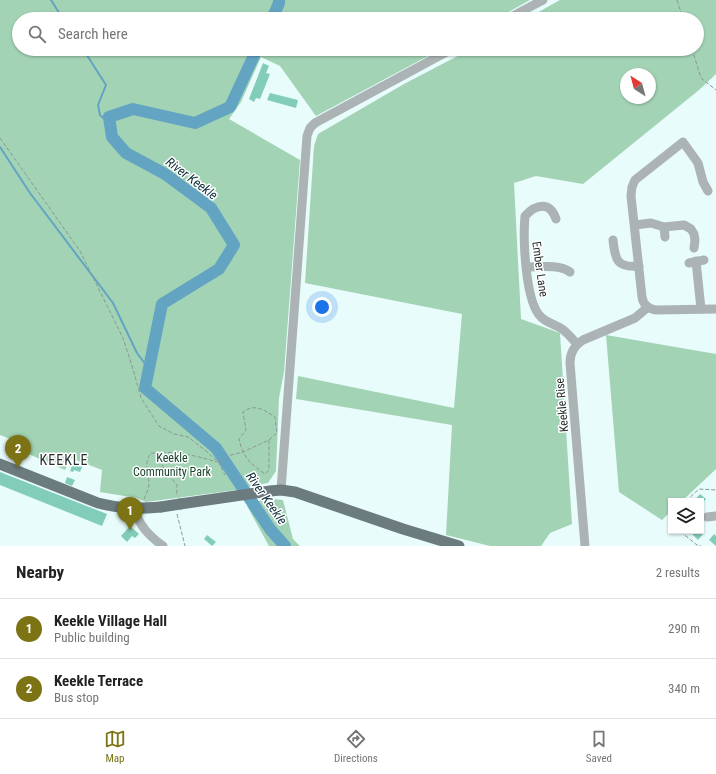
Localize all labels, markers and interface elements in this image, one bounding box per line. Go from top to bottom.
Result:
search box [12,12,704,56]
icon: search [26,23,48,45]
text: Search here [58,25,128,43]
north arrow [620,68,656,104]
water label: River Keekle [163,154,220,203]
street label: Ember Lane [529,240,551,298]
your location [312,297,332,317]
street label: Keekle Rise [553,377,571,433]
pin: 2 [5,435,31,468]
park label: Keekle Community Park [133,451,212,479]
district label: KEEKLE [40,452,88,468]
water label: River Keekle [243,469,290,527]
pin: 1 [117,497,143,530]
map controls [668,498,704,534]
button: layers [668,498,704,534]
text: Nearby [16,562,64,582]
text: 2 results [656,565,700,580]
text: Keekle Village Hall [54,612,167,630]
text: 1 [26,621,32,636]
text: 290 m [668,621,700,636]
text: Public building [54,630,130,645]
text: Keekle Terrace [54,672,143,690]
text: 2 [26,681,32,696]
text: 340 m [668,681,700,696]
text: Bus stop [54,690,99,705]
tab: Map [104,728,126,765]
tab: Directions [334,728,378,765]
tab: Saved [586,728,612,765]

